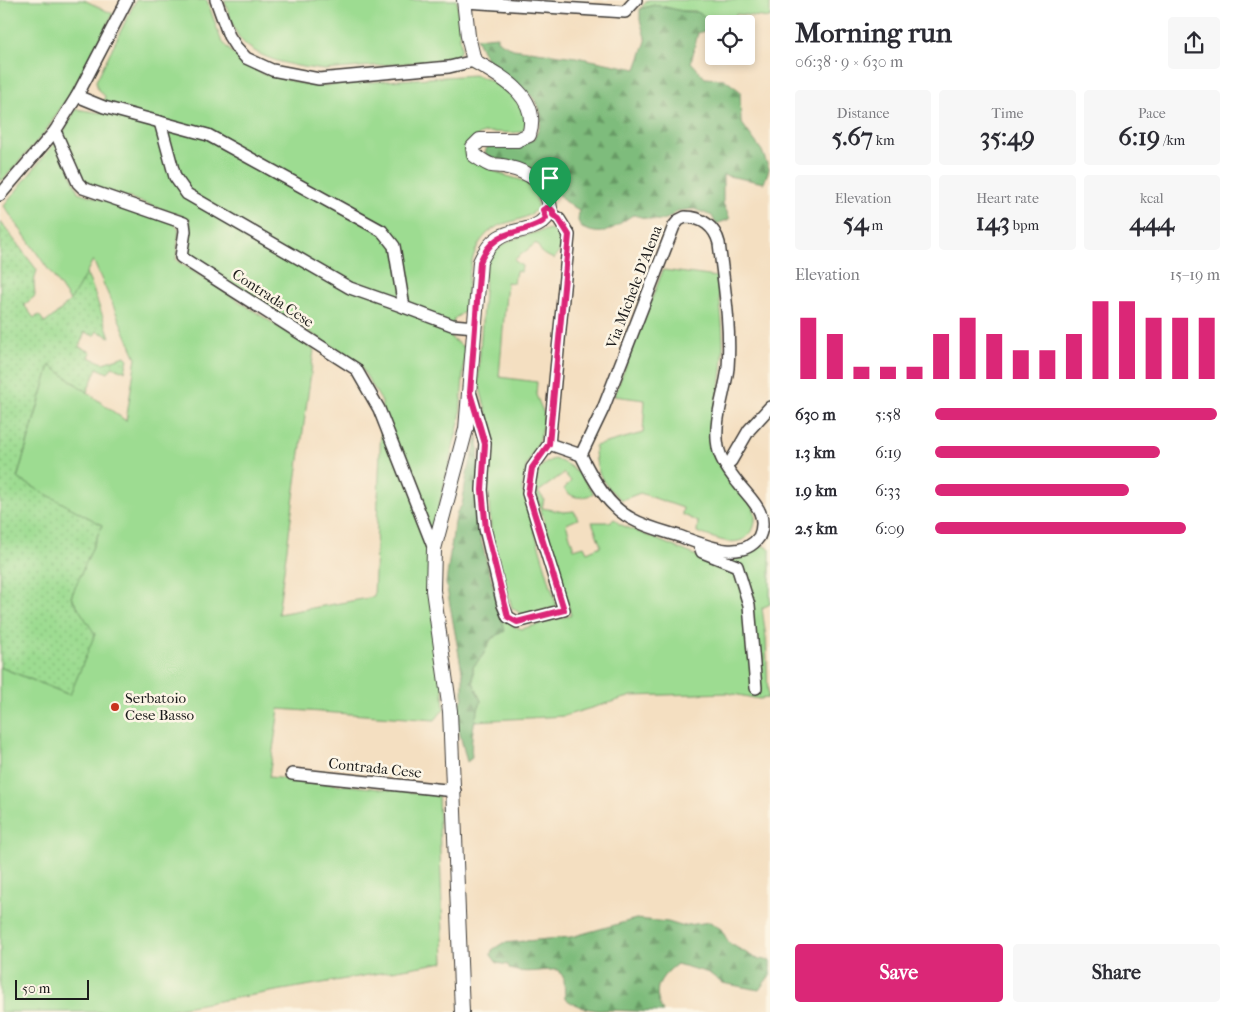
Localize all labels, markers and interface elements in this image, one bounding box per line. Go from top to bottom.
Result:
map controls [705,15,755,65]
button: locate [705,15,755,65]
text: Morning run [795,16,952,49]
button: share [1168,17,1220,69]
text: 06:38 · 9 × 630 m [795,52,903,71]
text: Distance [837,105,889,122]
text: Time [992,105,1023,122]
text: Pace [1138,105,1166,122]
text: 5.67 [832,122,873,151]
text: 35:49 [980,122,1035,151]
text: 6:19 [1118,122,1160,151]
text: km [873,132,895,149]
text: /km [1160,132,1185,149]
pin [529,157,571,208]
icon: arrive [536,164,564,192]
text: Elevation [835,190,891,207]
text: Heart rate [976,190,1039,207]
text: kcal [1140,190,1164,207]
text: 54 [843,207,869,236]
text: 143 [976,207,1010,236]
text: 444 [1130,207,1174,236]
text: m [869,217,883,234]
text: bpm [1010,217,1039,234]
street label: Via Michele D'Alena [602,222,666,352]
street label: Contrada Cese [229,265,318,331]
text: Elevation [795,265,860,284]
text: 15–19 m [1170,265,1220,284]
text: 630 m [795,405,836,424]
text: 5:58 [875,405,901,424]
text: 1.3 km [795,443,835,462]
text: 6:19 [875,443,902,462]
text: 1.9 km [795,481,837,500]
text: 6:33 [875,481,901,500]
text: 2.5 km [795,519,838,538]
text: 6:09 [875,519,905,538]
place label: Serbatoio Cese Basso [125,689,194,724]
marker: Serbatoio Cese Basso [109,701,121,713]
street label: Contrada Cese [327,754,423,782]
button: Save [795,944,1003,1002]
button: Share [1013,944,1220,1002]
scale bar [15,977,89,1000]
text: 50 m [22,980,50,997]

